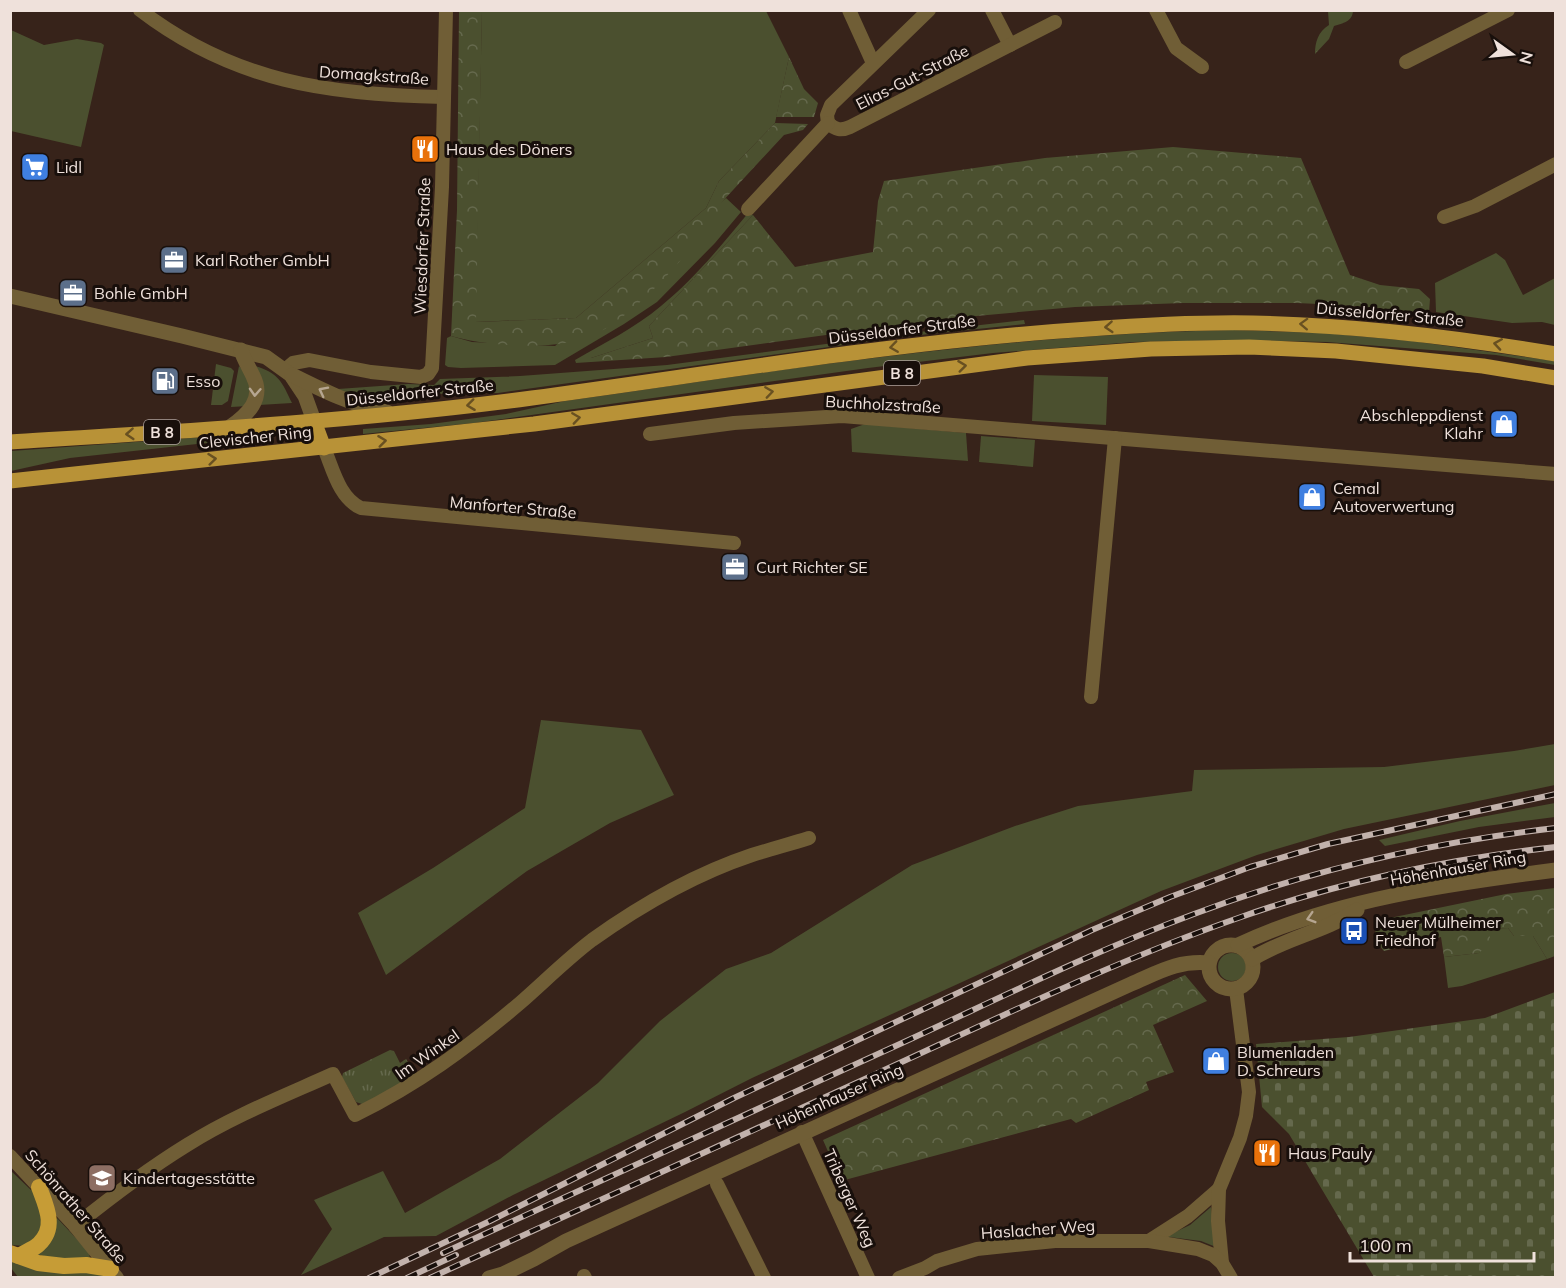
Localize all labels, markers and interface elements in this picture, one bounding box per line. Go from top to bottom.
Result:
north arrow [1482,24,1542,84]
street label: Elias-Gut-Straße [852,40,972,114]
text: N [1515,49,1538,66]
street label: Domagkstraße [318,61,430,89]
restaurant icon: Haus des Döners [409,133,441,165]
place label: Haus des Döners [446,139,573,159]
supermarket icon: Lidl [19,151,51,183]
place label: Lidl [56,157,82,177]
street label: Wiesdorfer Straße [410,177,434,315]
office icon: Karl Rother GmbH [158,244,190,276]
place label: Karl Rother GmbH [195,250,330,270]
office icon: Bohle GmbH [57,277,89,309]
place label: Bohle GmbH [94,283,188,303]
street label: Düsseldorfer Straße [1315,298,1465,330]
street label: Düsseldorfer Straße [827,310,977,348]
one-way arrow [1299,318,1308,331]
one-way arrow [1105,321,1114,334]
one-way arrow [1493,338,1503,351]
one-way arrow [889,340,899,353]
one-way arrow [957,360,967,372]
road number: B 8 [884,361,920,385]
fuel station icon: Esso [149,365,181,397]
place label: Esso [186,371,220,391]
street label: Düsseldorfer Straße [345,374,495,410]
one-way arrow [318,386,329,398]
one-way arrow [764,386,773,398]
one-way arrow [249,388,262,397]
street label: Buchholzstraße [825,391,941,417]
one-way arrow [466,399,475,411]
place label: Abschleppdienst Klahr [1360,405,1483,443]
shop icon: Abschleppdienst Klahr [1488,408,1520,440]
one-way arrow [571,412,580,425]
road number: B 8 [144,420,180,444]
street label: Clevischer Ring [198,421,312,453]
one-way arrow [125,428,134,441]
one-way arrow [377,435,387,448]
one-way arrow [208,453,217,466]
place label: Cemal Autoverwertung [1333,478,1454,516]
shop icon: Cemal Autoverwertung [1296,481,1328,513]
street label: Manforter Straße [449,491,577,523]
office icon: Curt Richter SE [719,551,751,583]
place label: Curt Richter SE [756,557,868,577]
street label: Höhenhauser Ring [1389,846,1527,890]
one-way arrow [1306,911,1316,923]
place label: Neuer Mülheimer Friedhof [1375,912,1501,950]
bus stop icon: Neuer Mülheimer Friedhof [1338,915,1370,947]
street label: Im Winkel [391,1025,463,1083]
place label: Blumenladen D. Schreurs [1237,1042,1334,1080]
shop icon: Blumenladen D. Schreurs [1200,1045,1232,1077]
street label: Höhenhauser Ring [772,1059,906,1133]
restaurant icon: Haus Pauly [1251,1137,1283,1169]
place label: Haus Pauly [1288,1143,1373,1163]
street label: Schönrather Straße [21,1145,131,1267]
street label: Triberger Weg [819,1146,881,1250]
school or university icon: Kindertagesstätte [86,1162,118,1194]
place label: Kindertagesstätte [123,1168,255,1188]
street label: Haslacher Weg [980,1215,1096,1243]
scale bar [1350,1225,1534,1263]
text: 100 m [1359,1234,1412,1257]

